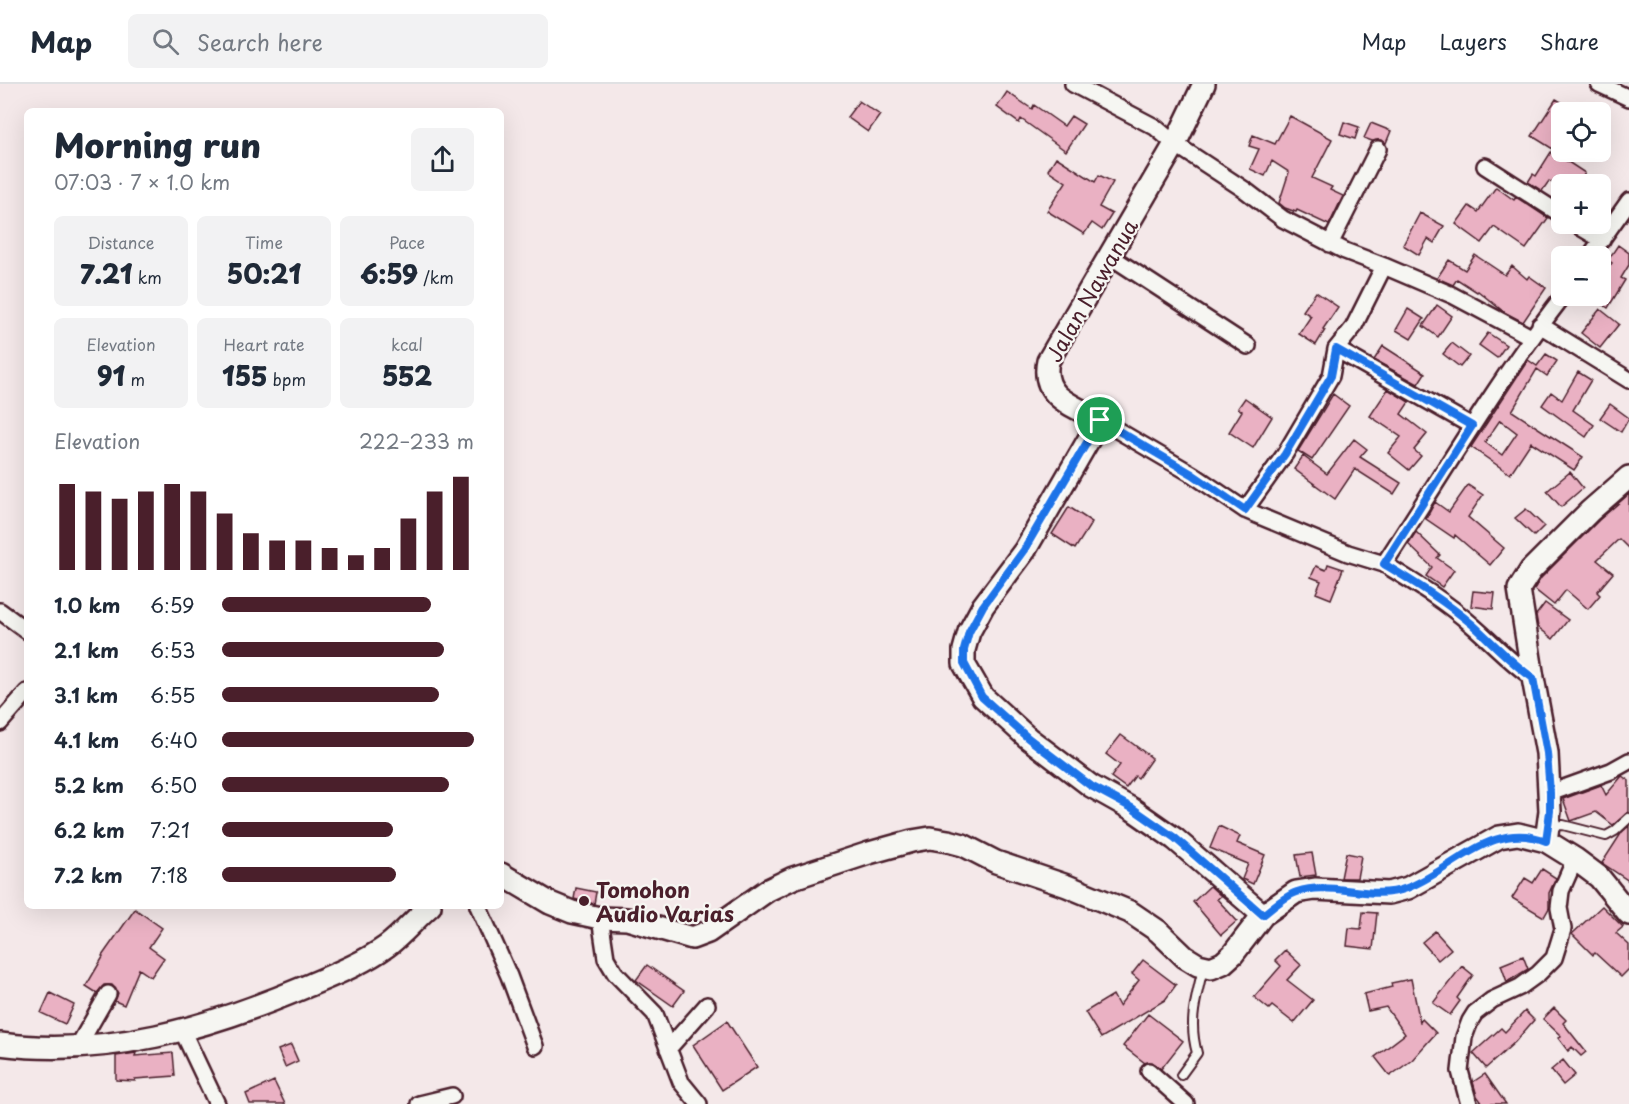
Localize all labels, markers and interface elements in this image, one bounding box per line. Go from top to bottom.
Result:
search box [128,14,548,68]
text: Map [30,20,92,63]
icon: search [149,25,182,58]
text: Search here [197,25,323,58]
text: Map [1362,25,1406,57]
text: Layers [1439,25,1507,57]
text: Share [1540,25,1599,57]
map controls [1551,102,1611,306]
button: locate [1551,102,1611,162]
text: Morning run [54,119,261,169]
button: share [411,128,474,191]
text: 07:03 · 7 × 1.0 km [54,167,230,197]
button: + [1551,174,1611,234]
street label: Jalan Nawanua [1037,212,1145,367]
text: Distance [87,230,155,254]
text: Time [245,230,283,254]
text: Pace [389,230,425,254]
button: − [1551,246,1611,306]
text: 7.21 [80,254,133,293]
text: 50:21 [227,254,301,293]
text: 6:59 [360,254,418,293]
text: km [133,265,162,289]
text: /km [418,265,454,289]
text: Elevation [86,332,156,356]
text: Heart rate [224,332,304,356]
text: kcal [391,332,423,356]
text: 91 [97,356,125,395]
text: 155 [222,356,268,395]
text: 552 [382,356,432,395]
text: m [125,367,145,391]
text: bpm [268,367,306,391]
pin [1074,394,1125,445]
icon: arrive [1083,403,1116,436]
text: Elevation [54,426,140,456]
text: 222–233 m [359,426,474,456]
text: 1.0 km [54,590,121,620]
text: 6:59 [150,590,195,620]
text: 2.1 km [54,635,119,665]
text: 6:53 [150,635,195,665]
text: 3.1 km [54,680,118,710]
text: 6:55 [150,680,195,710]
text: 4.1 km [54,725,119,755]
text: 6:40 [150,725,198,755]
text: 5.2 km [54,770,124,800]
text: 6:50 [150,770,197,800]
text: 6.2 km [54,815,125,845]
text: 7:21 [150,815,190,845]
text: 7.2 km [54,860,123,890]
text: 7:18 [150,860,188,890]
place label: Tomohon Audio Varias [596,873,734,929]
marker: Tomohon Audio Varias [577,894,591,908]

